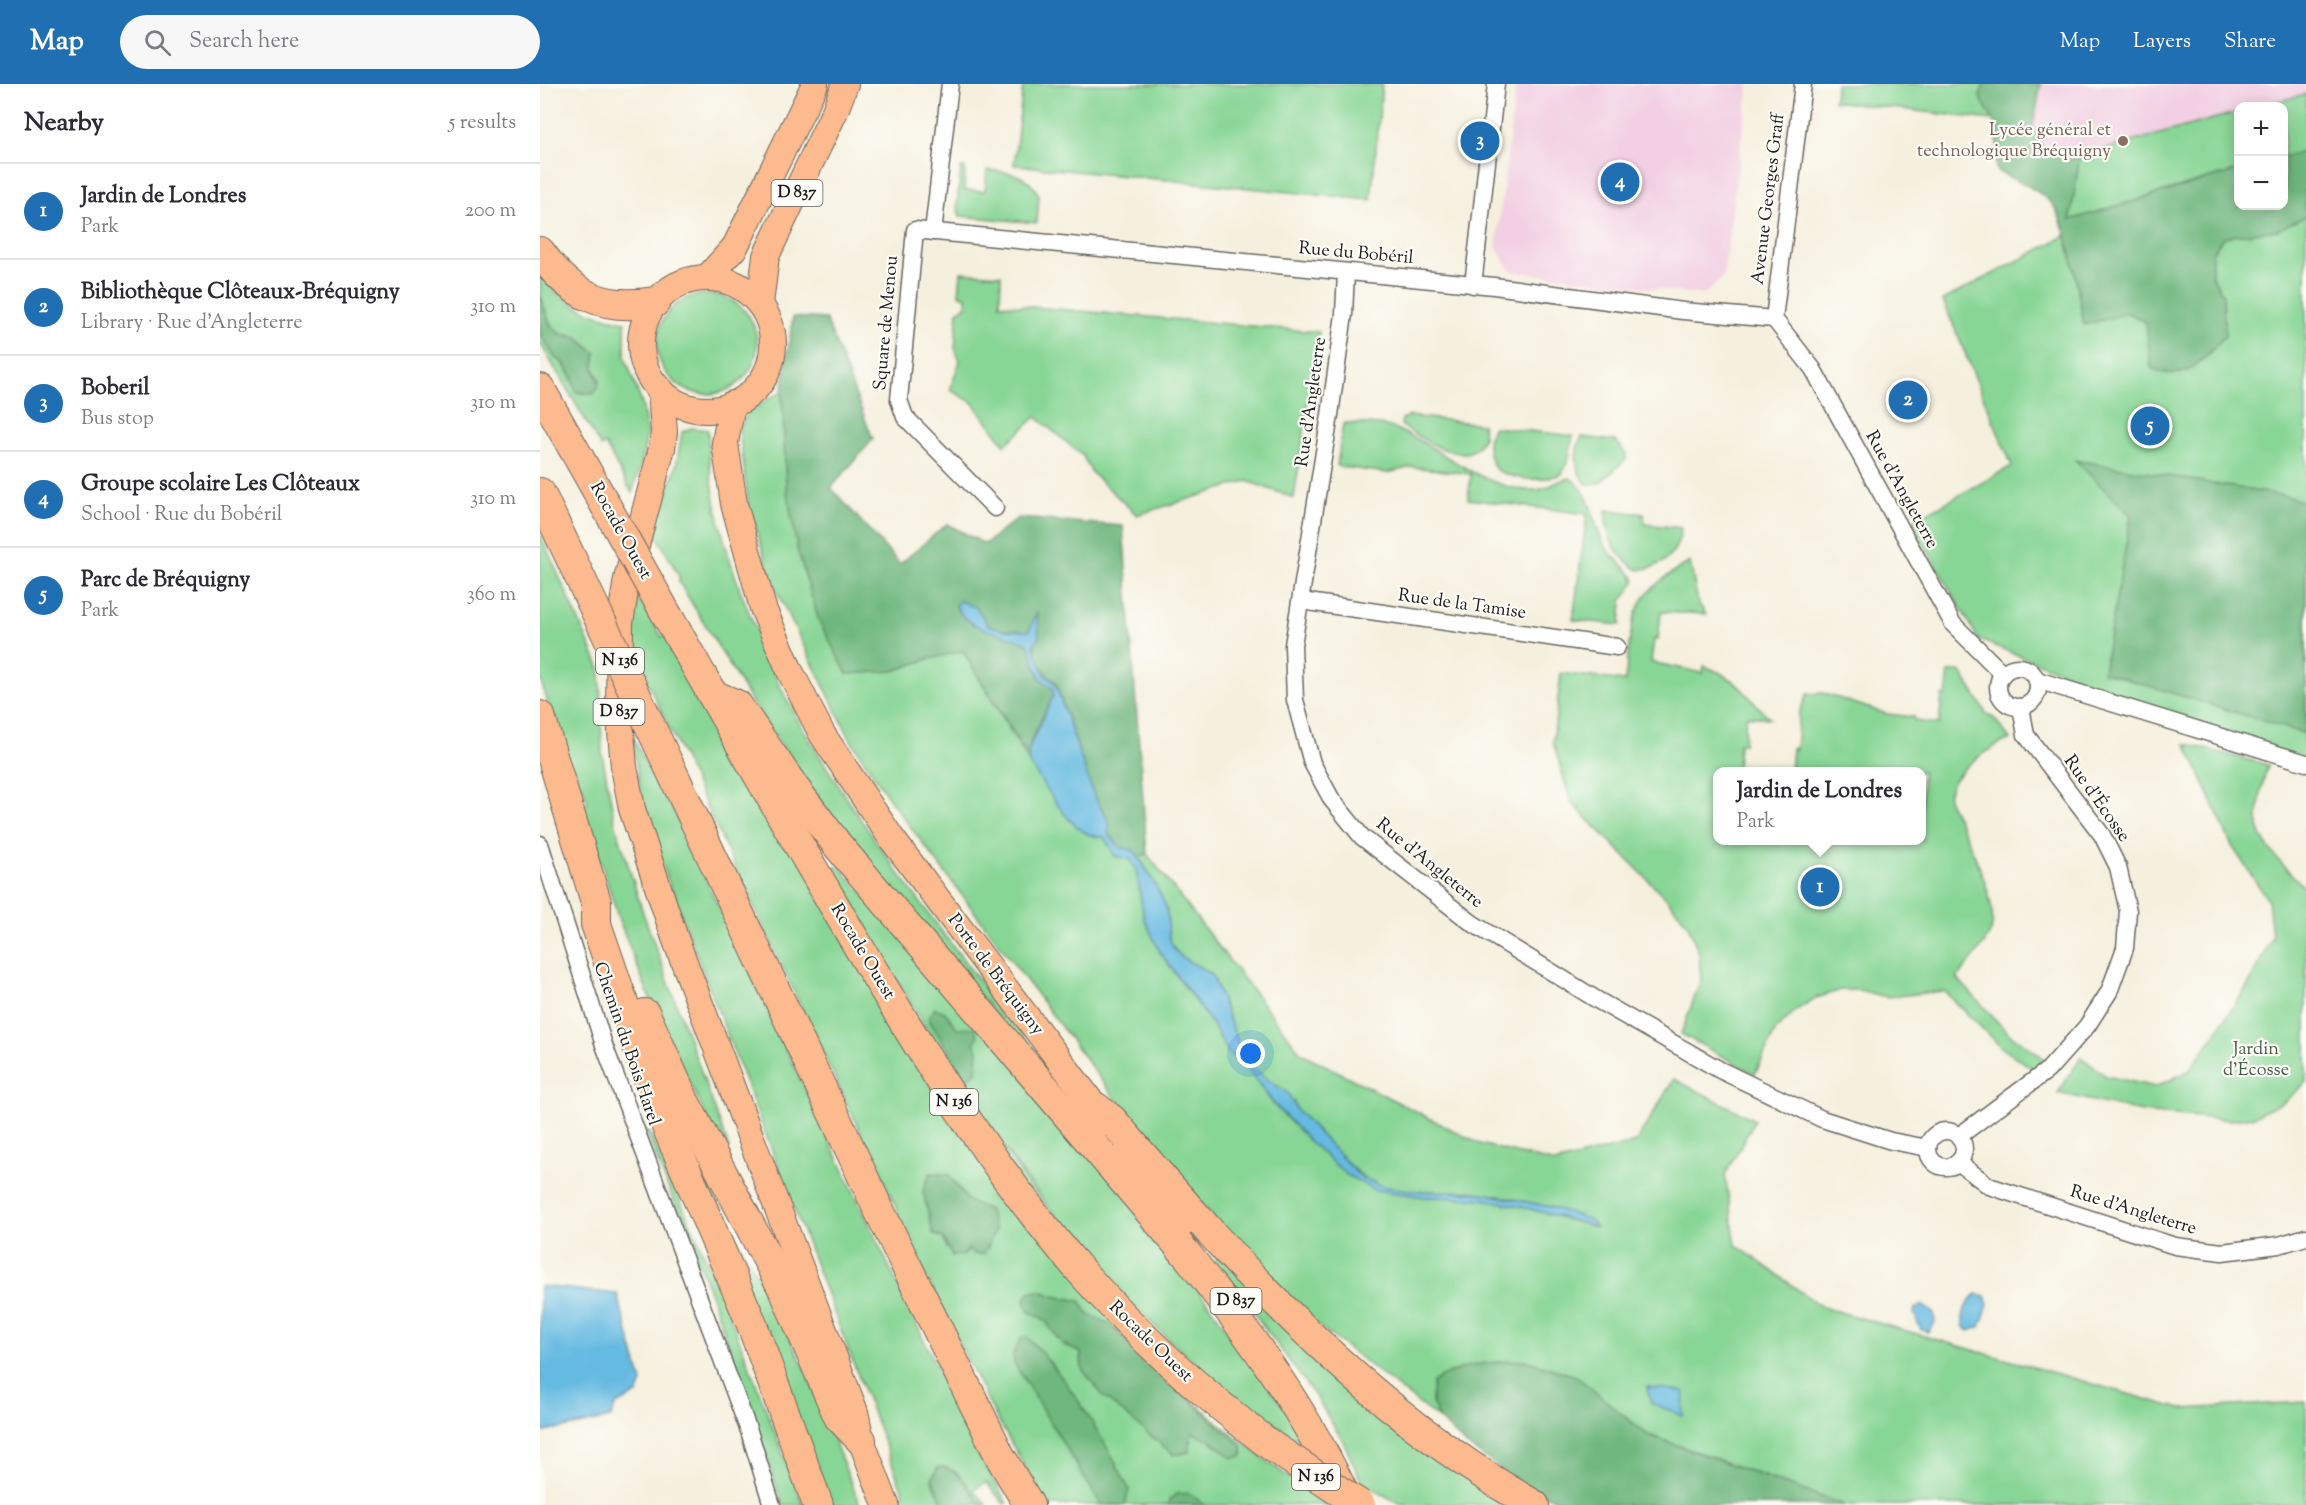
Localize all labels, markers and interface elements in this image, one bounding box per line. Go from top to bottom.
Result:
search box [120,15,540,69]
text: Map [30,22,84,62]
icon: search [141,26,174,59]
text: Search here [189,26,299,58]
text: Map [2060,27,2100,57]
text: Layers [2133,27,2191,57]
text: Share [2224,27,2276,57]
map controls [2234,102,2288,210]
button: + [2234,102,2288,156]
text: Nearby [24,105,104,142]
text: 5 results [449,109,516,138]
street label: Avenue Georges Graff [1746,111,1793,286]
pin: 3 [1460,118,1500,164]
place label: Lycée général et technologique Bréquigny [1917,118,2111,165]
marker: Lycée général et technologique Bréquigny [2116,134,2130,148]
button: − [2234,156,2288,210]
pin: 4 [1600,160,1640,204]
road number: D 837 [772,180,822,206]
text: Jardin de Londres [81,181,246,213]
text: 1 [40,197,47,226]
text: 200 m [465,197,516,226]
text: Park [81,213,119,242]
street label: Rue du Bobéril [1297,236,1415,272]
street label: Square de Menou [868,254,906,392]
text: Bibliothèque Clôteaux-Bréquigny [81,277,400,309]
text: 2 [39,293,48,322]
text: 310 m [470,293,516,322]
text: Library · Rue d'Angleterre [81,309,303,338]
street label: Rue d'Angleterre [1290,335,1334,469]
text: Boberil [81,373,150,405]
pin: 2 [1888,378,1928,422]
text: 3 [39,389,48,418]
text: 310 m [470,389,516,418]
pin: 5 [2130,404,2170,448]
text: Bus stop [81,405,154,434]
street label: Rue d'Angleterre [1858,426,1944,554]
text: Groupe scolaire Les Clôteaux [81,469,360,501]
street label: Rocade Ouest [582,477,658,585]
text: 4 [38,485,49,514]
text: 310 m [470,485,516,514]
text: School · Rue du Bobéril [81,501,282,530]
text: Parc de Bréquigny [81,565,250,597]
text: 5 [40,581,47,610]
text: 360 m [467,581,516,610]
street label: Rue de la Tamise [1396,583,1528,627]
text: Park [81,597,119,626]
road number: N 136 [596,648,644,674]
road number: D 837 [594,699,644,725]
street label: Rue d'Écosse [2056,750,2136,848]
popup [1713,767,1926,845]
text: Jardin de Londres [1737,776,1902,808]
text: Park [1737,808,1775,837]
street label: Rue d'Angleterre [1370,813,1488,915]
pin: 1 [1800,864,1840,910]
street label: Rocade Ouest [823,899,901,1005]
street label: Porte de Bréquigny [941,909,1049,1041]
street label: Chemin du Bois Harel [586,959,666,1129]
park label: Jardin d'Écosse [2223,1037,2289,1084]
your location [1236,1039,1265,1068]
road number: N 136 [930,1089,978,1115]
street label: Rue d'Angleterre [2066,1179,2200,1243]
road number: D 837 [1210,1288,1262,1314]
street label: Rocade Ouest [1102,1295,1198,1389]
road number: N 136 [1292,1464,1340,1490]

